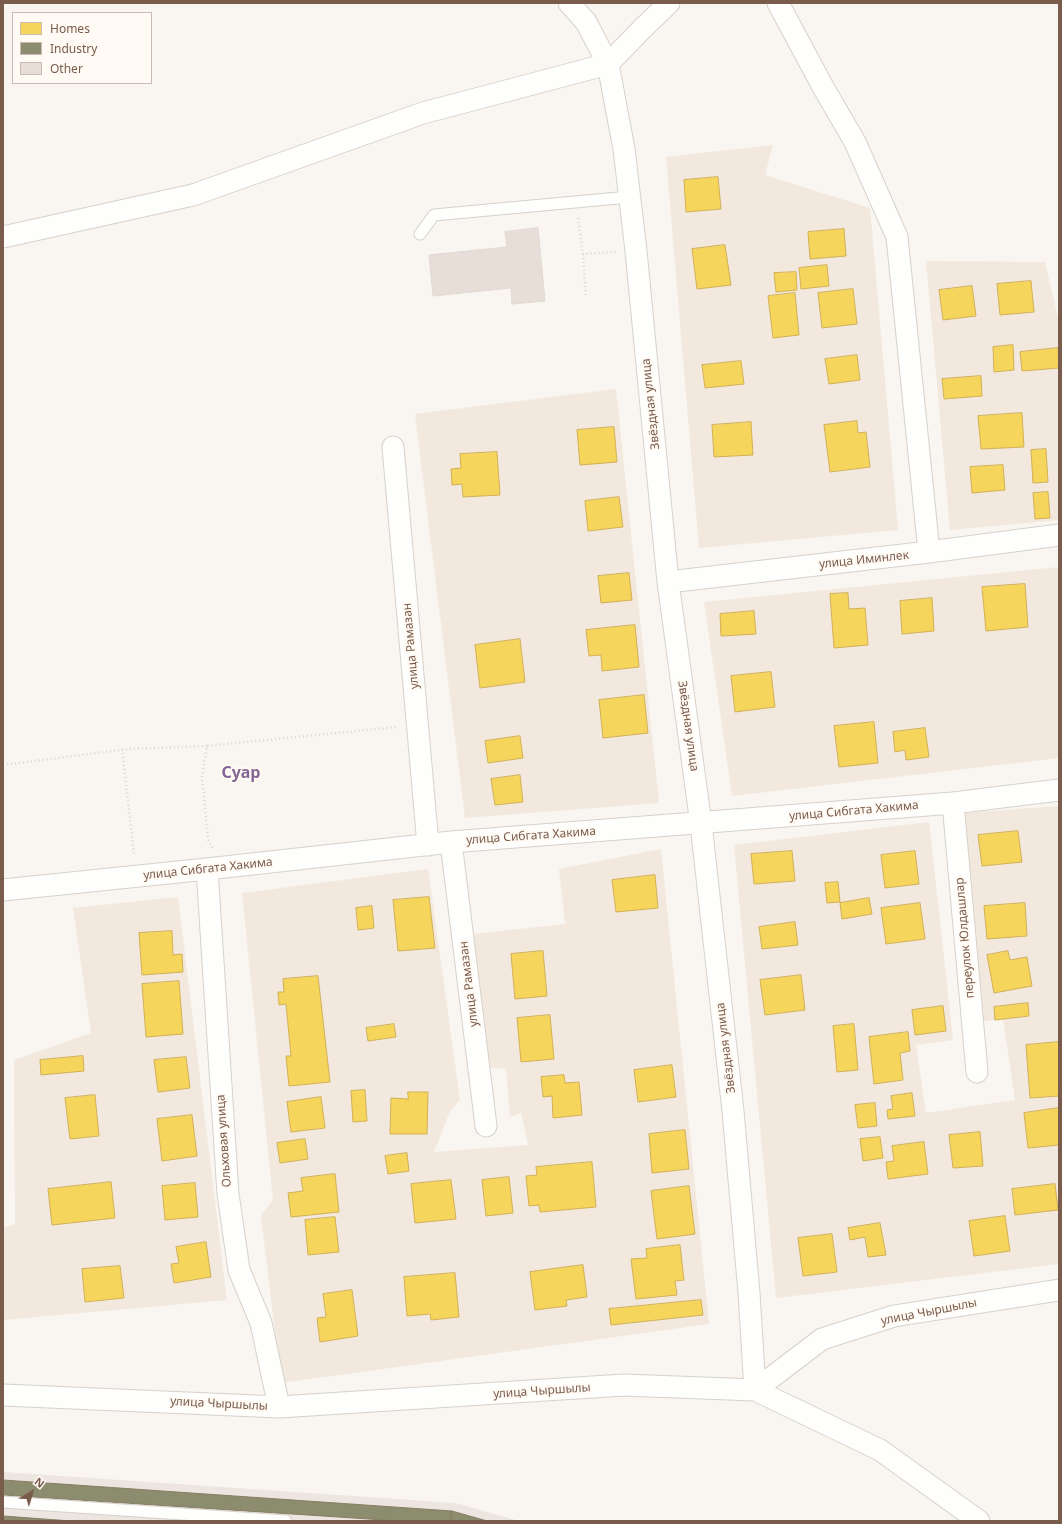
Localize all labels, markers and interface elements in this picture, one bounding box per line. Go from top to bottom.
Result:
legend [12,12,152,84]
text: Homes [50,20,90,37]
text: Industry [50,40,97,57]
text: Other [50,60,83,77]
street label: Звёздная улица [639,358,663,450]
street label: улица Иминлек [818,548,910,572]
street label: улица Рамазан [400,602,422,690]
street label: Звёздная улица [674,680,702,772]
district label: Суар [222,763,260,783]
street label: улица Сибгата Хакима [789,798,919,824]
street label: улица Сибгата Хакима [466,824,596,848]
street label: улица Сибгата Хакима [143,855,273,883]
street label: переулок Юлдашлар [953,877,977,999]
street label: улица Рамазан [457,940,481,1028]
street label: Звёздная улица [713,1002,739,1094]
street label: Ольховая улица [214,1094,234,1188]
street label: улица Чыршылы [880,1296,978,1328]
street label: улица Чыршылы [493,1380,591,1402]
street label: улица Чыршылы [170,1394,268,1414]
north arrow [12,1472,52,1512]
text: N [32,1473,48,1491]

